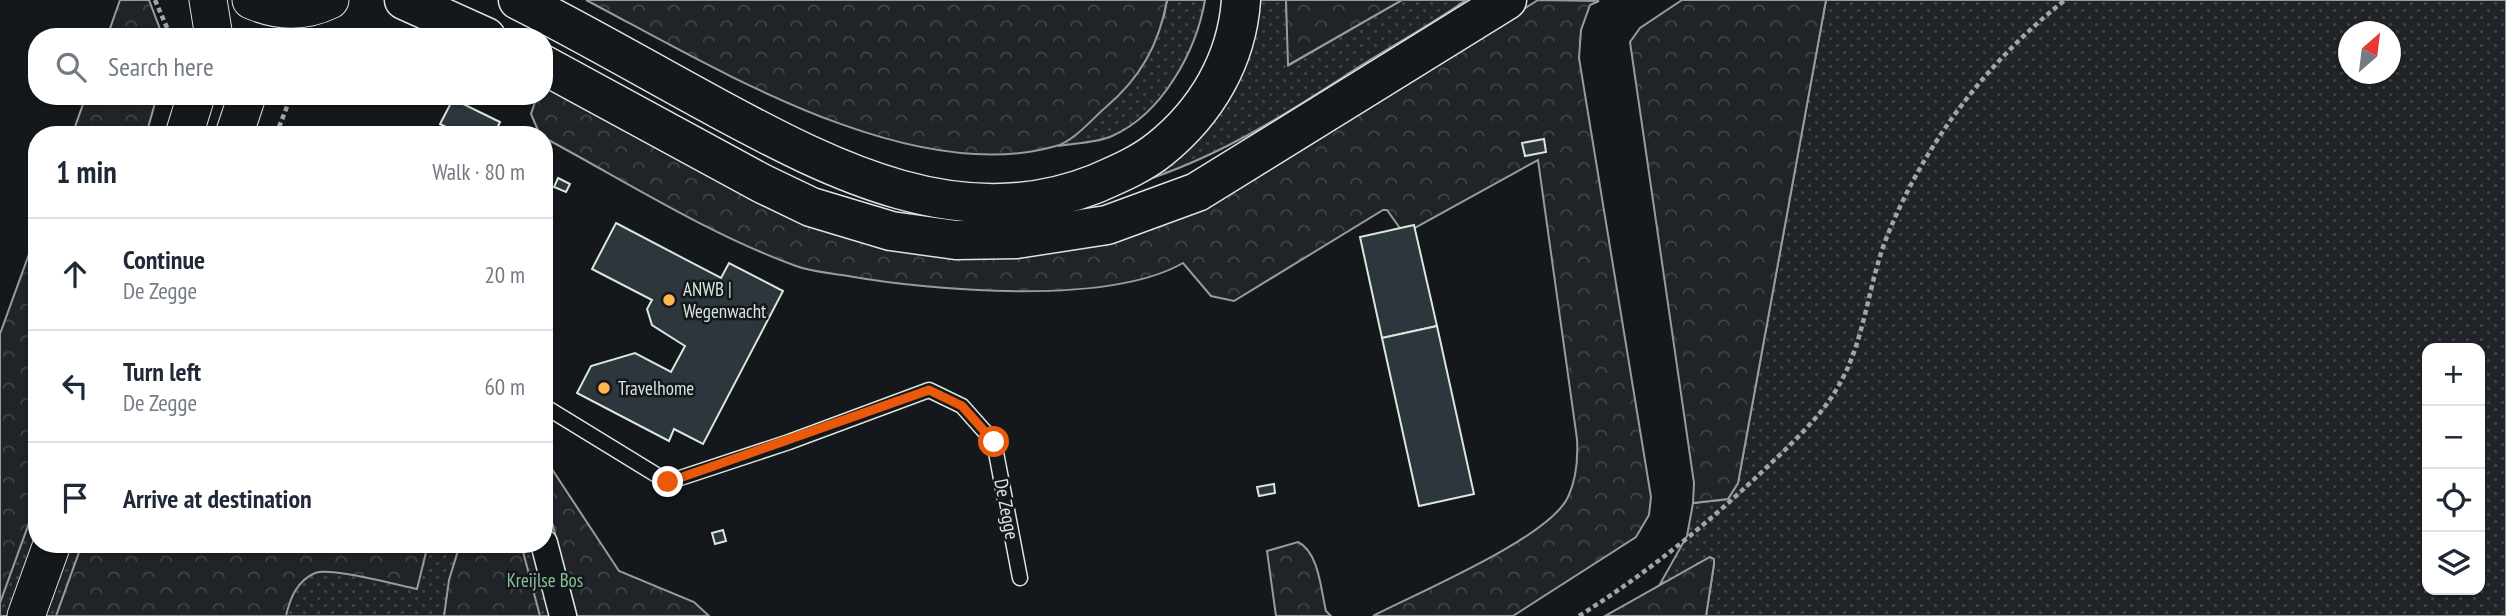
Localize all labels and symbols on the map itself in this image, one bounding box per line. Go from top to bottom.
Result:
north arrow [2338,21,2401,84]
place label: ANWB | Wegenwacht [683,277,767,323]
marker: ANWB | Wegenwacht [661,292,677,308]
place label: Travelhome [618,376,694,400]
marker: Travelhome [596,380,612,396]
route start [978,426,1009,457]
route end [652,466,683,497]
street label: De Zegge [989,477,1025,541]
park label: Kreijlse Bos [507,568,583,592]

